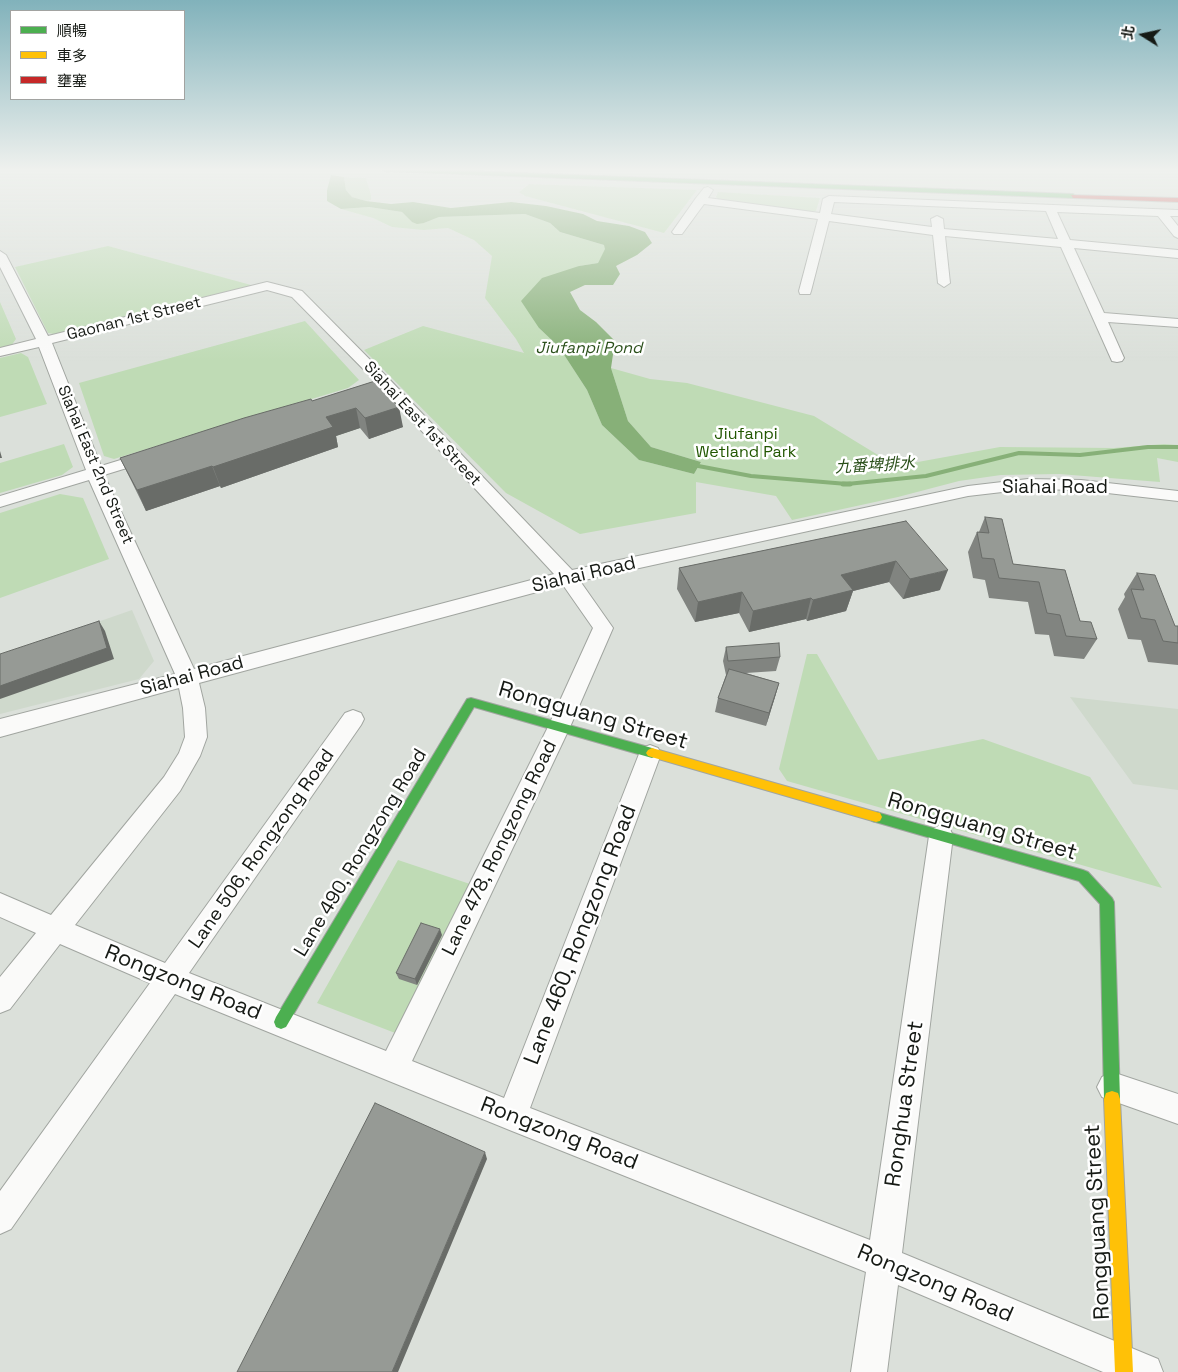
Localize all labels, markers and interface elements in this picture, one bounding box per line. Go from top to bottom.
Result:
legend [10,10,185,100]
north arrow [1118,10,1168,60]
text: 順暢 [57,21,87,40]
text: 北 [1118,24,1138,41]
text: 車多 [57,46,87,65]
text: 壅塞 [57,71,87,90]
street label: Gaonan 1st Street [65,293,203,345]
water label: Jiufanpi Pond [536,339,642,359]
street label: Siahai East 1st Street [359,358,485,490]
street label: Siahai East 2nd Street [53,383,137,547]
park label: Jiufanpi Wetland Park [696,425,796,463]
water label: 九番埤排水 [835,454,915,478]
street label: Siahai Road [1002,477,1108,499]
street label: Siahai Road [530,552,638,598]
street label: Siahai Road [138,651,246,701]
street label: Rongguang Street [495,676,691,756]
street label: Lane 478, Rongzong Road [438,737,562,959]
street label: Lane 506, Rongzong Road [184,745,340,953]
street label: Lane 490, Rongzong Road [290,745,432,961]
street label: Rongguang Street [884,787,1080,867]
street label: Lane 460, Rongzong Road [519,801,643,1069]
street label: Rongzong Road [101,939,265,1027]
street label: Ronghua Street [880,1019,930,1189]
street label: Rongzong Road [476,1092,642,1176]
street label: Rongguang Street [1080,1124,1116,1320]
street label: Rongzong Road [853,1239,1017,1329]

